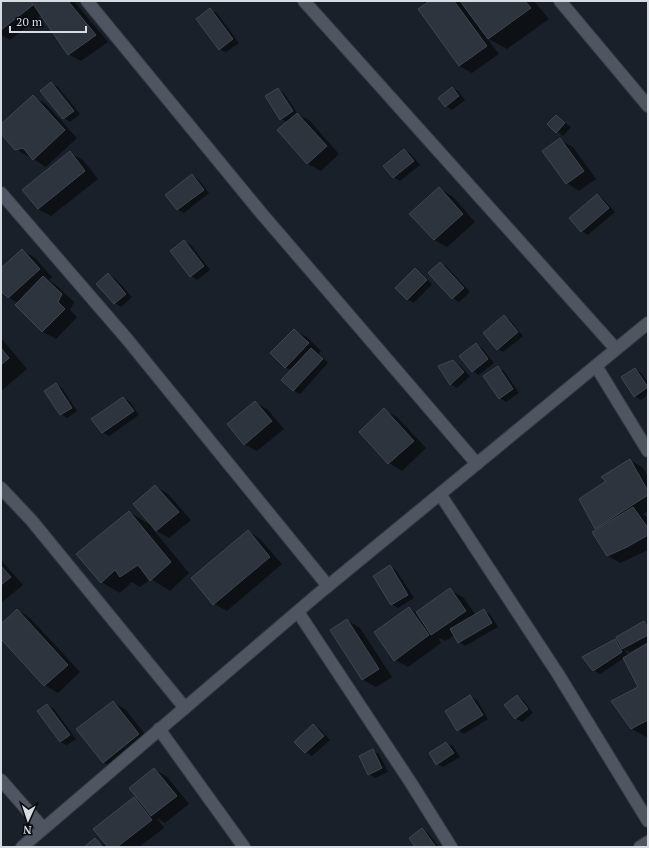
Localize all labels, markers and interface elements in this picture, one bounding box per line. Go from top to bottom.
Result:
scale bar [10,8,86,34]
text: 20 m [16,14,43,29]
north arrow [8,800,48,840]
text: N [22,823,32,837]

